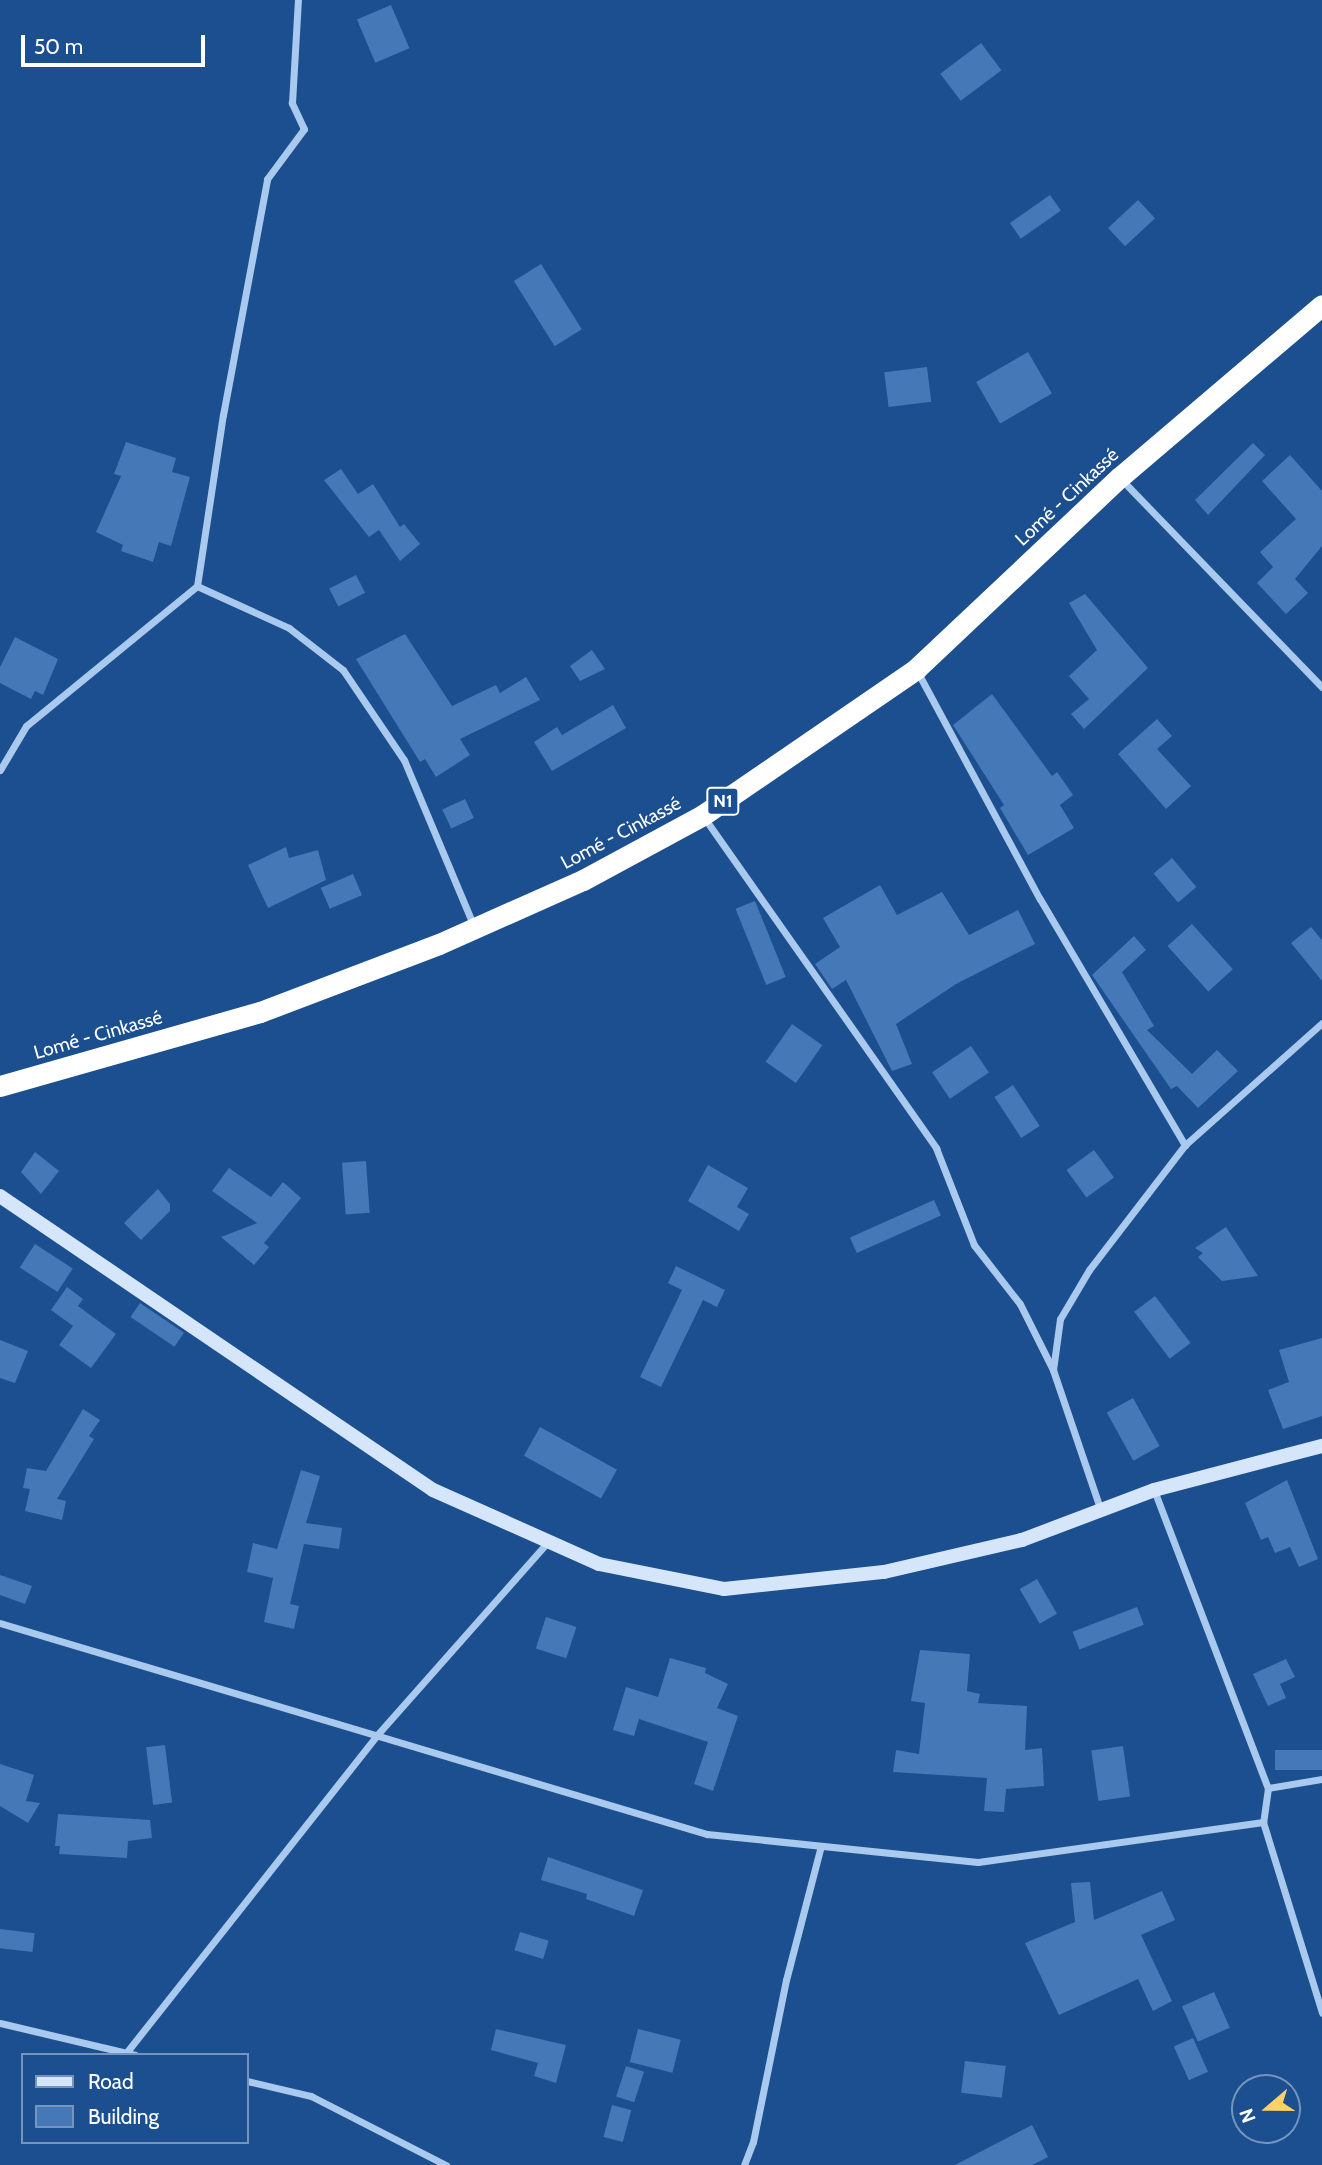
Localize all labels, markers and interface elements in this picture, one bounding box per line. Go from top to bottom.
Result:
scale bar [24,21,208,65]
text: 50 m [34,34,83,59]
street label: Lomé - Cinkassé [1011,443,1123,551]
road number: N1 [706,786,740,816]
street label: Lomé - Cinkassé [557,792,685,874]
street label: Lomé - Cinkassé [31,1006,165,1064]
legend [21,2053,248,2144]
text: Road [88,2069,134,2094]
north arrow [1231,2074,1301,2144]
text: Building [88,2104,159,2129]
text: N [1235,2105,1261,2126]

